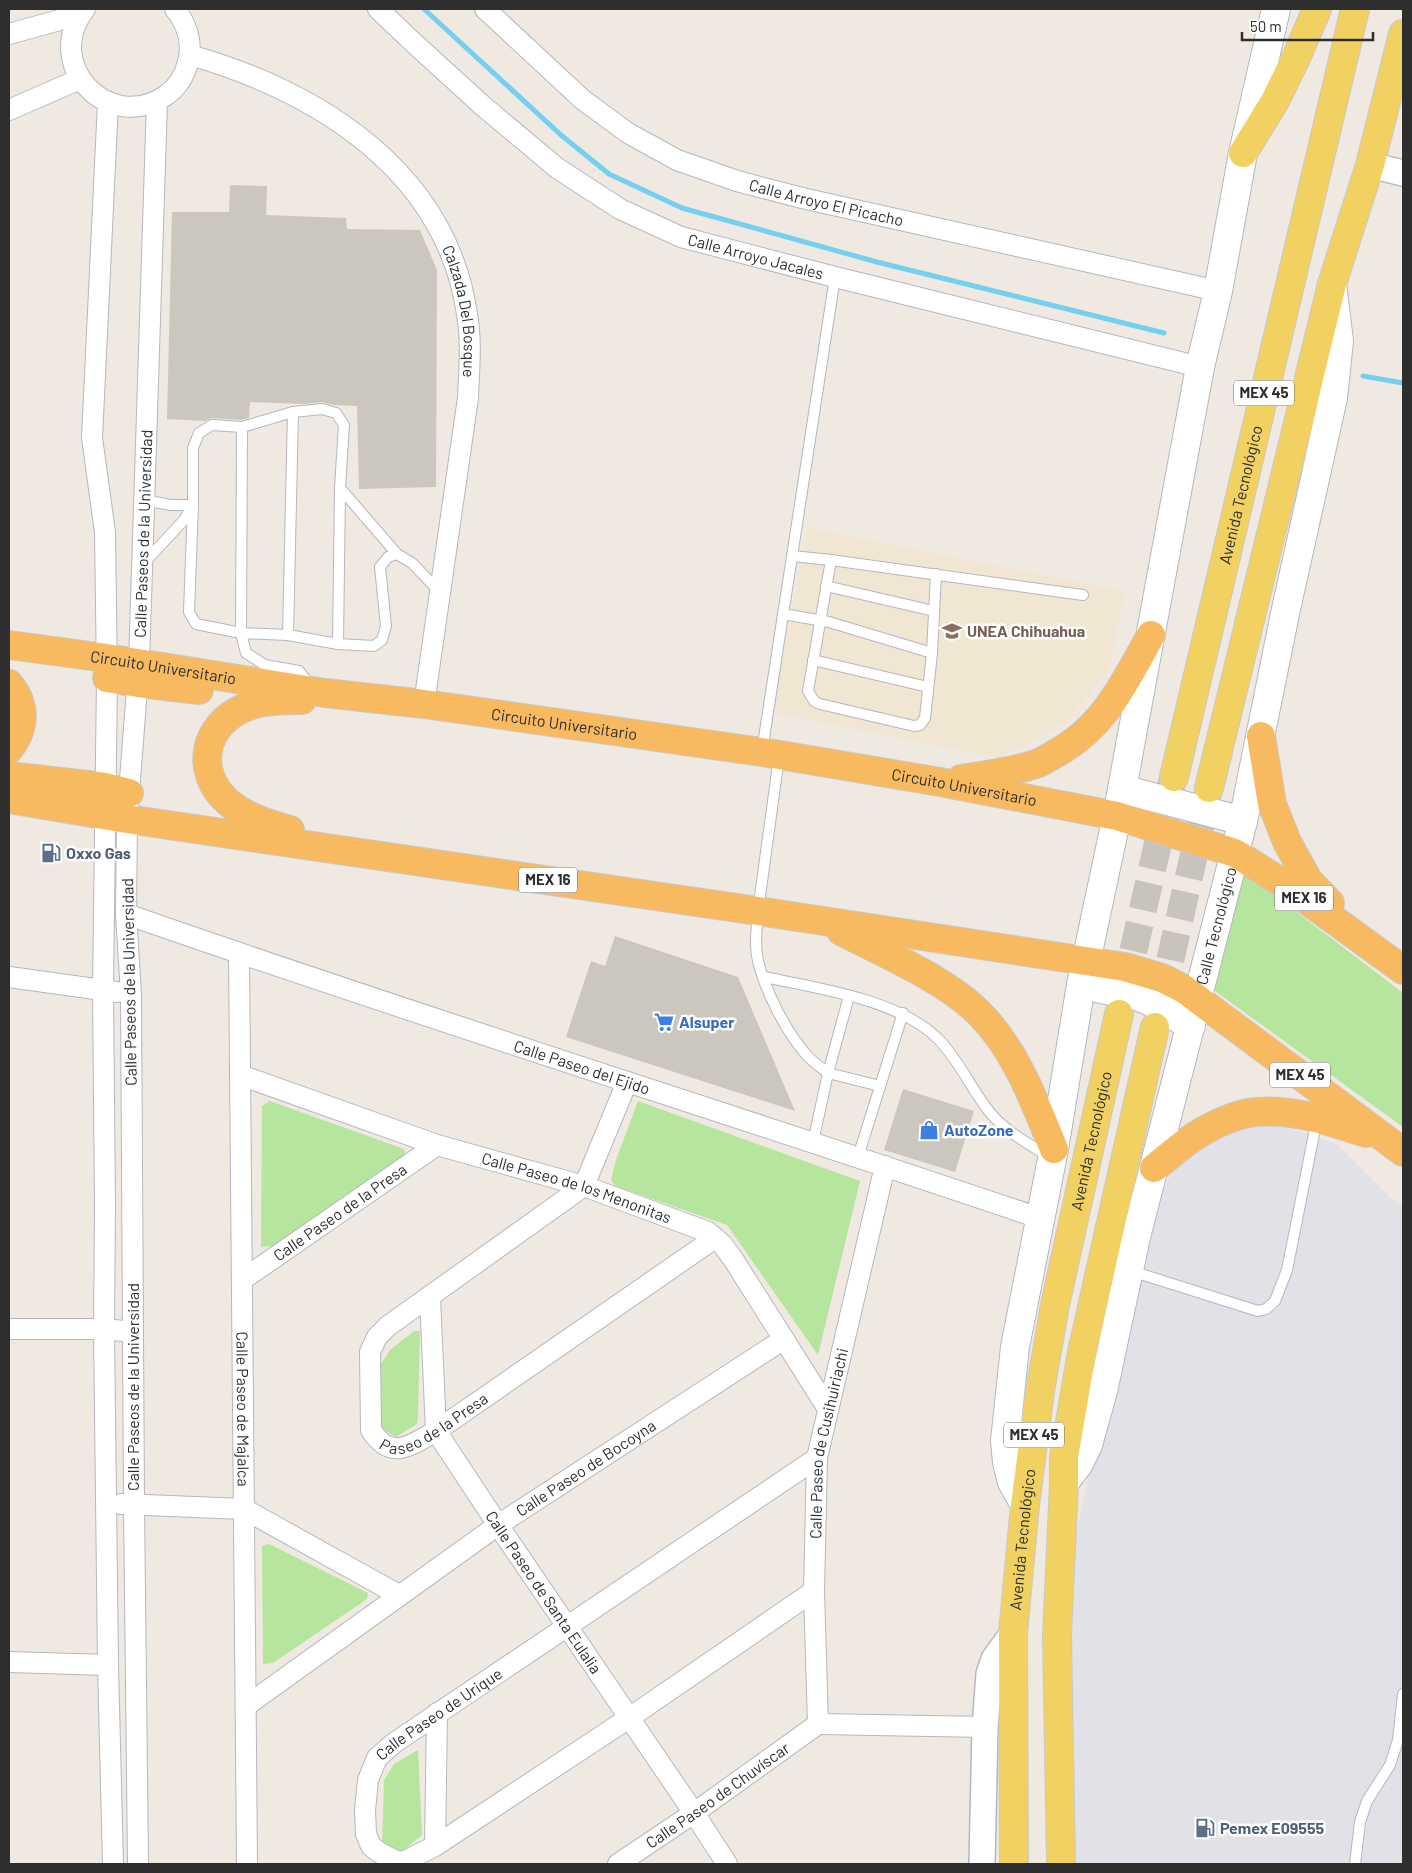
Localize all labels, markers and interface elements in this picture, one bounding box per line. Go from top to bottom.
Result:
scale bar [1242,10,1373,42]
text: 50 m [1250,17,1282,35]
street label: Calle Arroyo El Picacho [747,175,905,229]
street label: Calle Arroyo Jacales [686,229,826,283]
street label: Calzada Del Bosque [439,242,480,378]
road number: MEX 45 [1234,380,1294,406]
street label: Avenida Tecnológico [1215,423,1266,566]
street label: Calle Paseos de la Universidad [130,429,155,638]
school or university icon: UNEA Chihuahua [941,620,963,642]
place label: UNEA Chihuahua [967,621,1085,640]
street label: Circuito Universitario [89,646,238,688]
street label: Circuito Universitario [490,704,639,743]
street label: Circuito Universitario [890,764,1039,809]
fuel station icon: Oxxo Gas [40,842,62,864]
place label: Oxxo Gas [66,843,131,862]
street label: Calle Tecnológico [1191,865,1240,987]
road number: MEX 16 [519,868,577,892]
street label: Calle Paseos de la Universidad [117,878,140,1086]
road number: MEX 16 [1275,886,1333,910]
supermarket icon: Alsuper [653,1011,675,1033]
place label: Alsuper [679,1012,734,1031]
street label: Calle Paseo del Ejido [512,1035,653,1098]
road number: MEX 45 [1270,1062,1330,1088]
street label: Avenida Tecnológico [1066,1069,1115,1212]
shop icon: AutoZone [918,1119,940,1141]
place label: AutoZone [944,1120,1014,1139]
street label: Calle Paseo de los Menonitas [480,1148,674,1227]
street label: Calle Paseo de la Presa [269,1159,410,1265]
street label: Calle Paseos de la Universidad [123,1283,142,1491]
street label: Calle Paseo de Majalca [233,1331,254,1487]
street label: Calle Paseo de Cusihuiriachi [805,1346,851,1539]
street label: Paseo de la Presa [376,1388,491,1458]
street label: Calle Paseo de Bocoyna [512,1415,659,1520]
road number: MEX 45 [1004,1422,1064,1448]
street label: Avenida Tecnológico [1005,1468,1039,1611]
street label: Calle Paseo de Santa Eulalia [482,1507,606,1677]
street label: Calle Paseo de Urique [371,1663,505,1764]
street label: Calle Paseo de Chuvíscar [642,1738,793,1852]
fuel station icon: Pemex E09555 [1194,1817,1216,1839]
place label: Pemex E09555 [1220,1818,1325,1837]

